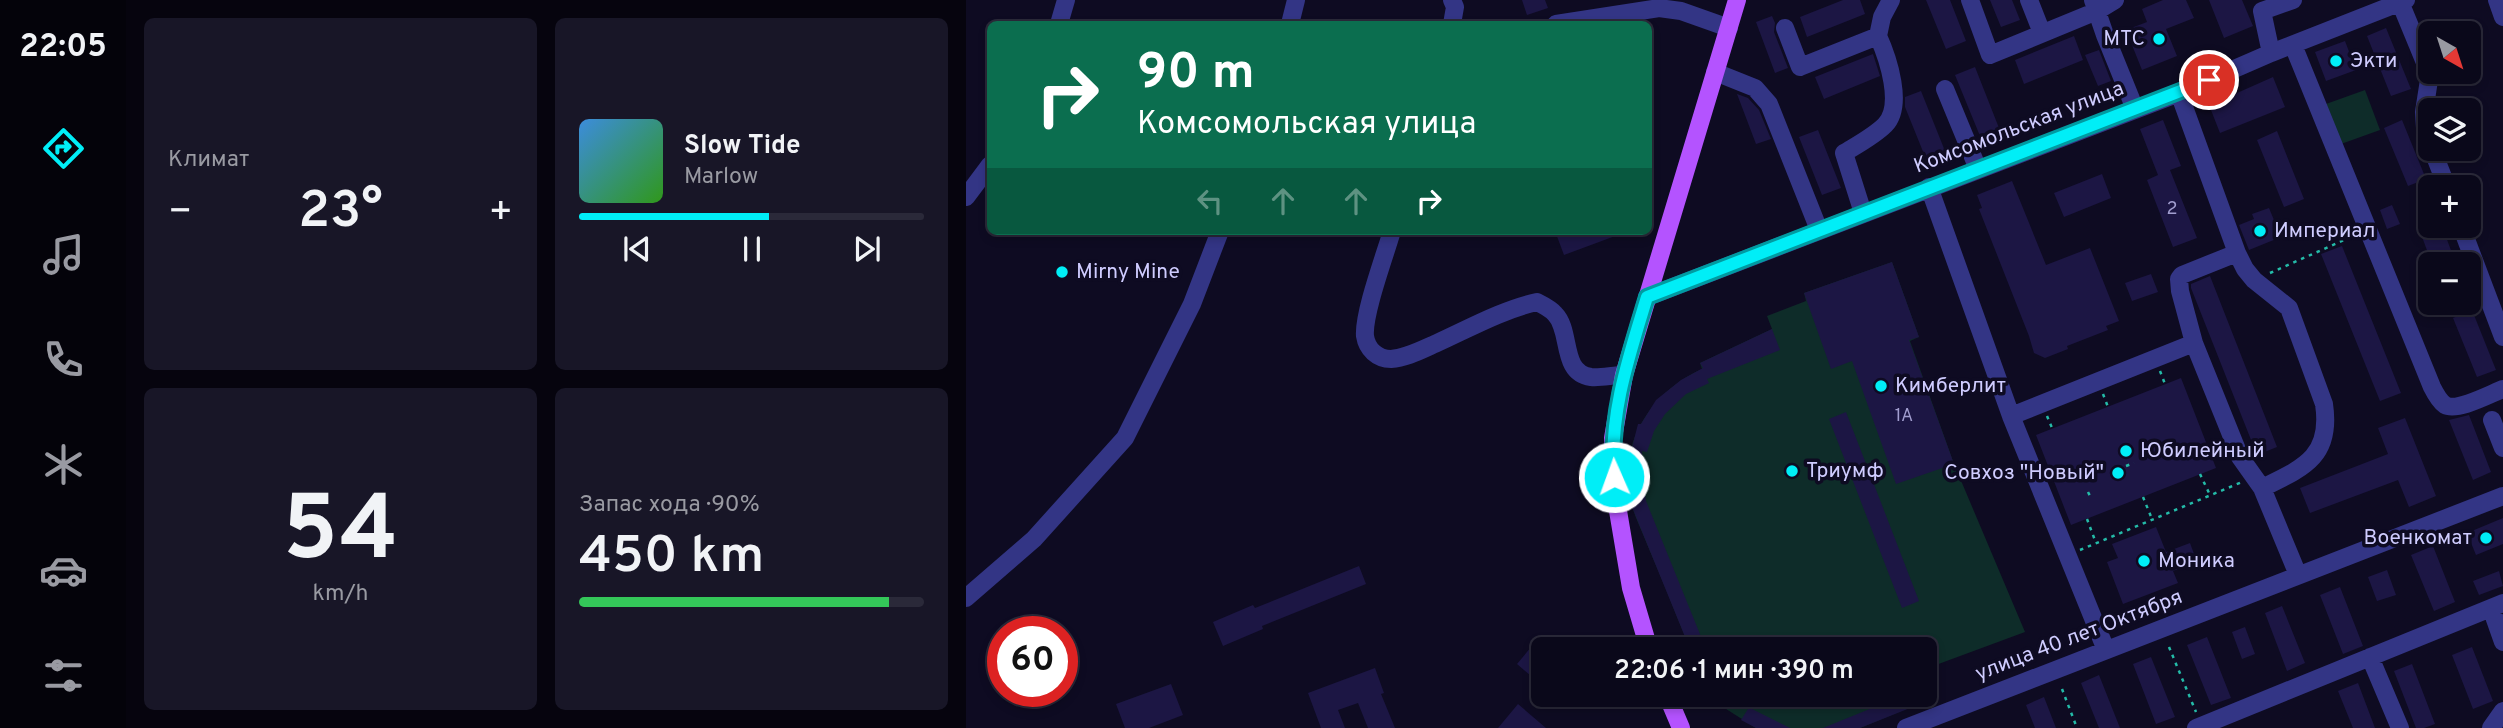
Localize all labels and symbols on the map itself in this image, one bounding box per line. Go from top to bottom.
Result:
north arrow [2418,21,2482,84]
place label: МТС [2103,26,2145,53]
marker: МТС [2151,31,2167,47]
place label: Экти [2350,48,2397,75]
pin [2179,50,2239,110]
marker: Экти [2328,53,2344,69]
street label: Комсомольская улица [1910,75,2128,181]
house number: 2 [2166,198,2178,221]
place label: Империал [2274,218,2375,245]
marker: Империал [2252,223,2268,239]
place label: Mirny Mine [1076,259,1180,286]
marker: Mirny Mine [1054,264,1070,280]
place label: Кимберлит [1895,373,2006,400]
marker: Кимберлит [1873,378,1889,394]
house number: 1А [1895,405,1913,428]
place label: Юбилейный [2140,438,2265,465]
position arrow [1577,440,1651,514]
marker: Юбилейный [2118,443,2134,459]
place label: Триумф [1806,458,1884,485]
place label: Совхоз "Новый" [1944,460,2104,487]
marker: Триумф [1784,463,1800,479]
marker: Совхоз "Новый" [2110,465,2126,481]
place label: Военкомат [2364,525,2472,552]
marker: Военкомат [2478,530,2494,546]
place label: Моника [2158,548,2235,575]
marker: Моника [2136,553,2152,569]
street label: улица 40 лет Октября [1972,584,2186,688]
speed limit sign: 60 [987,616,1078,707]

